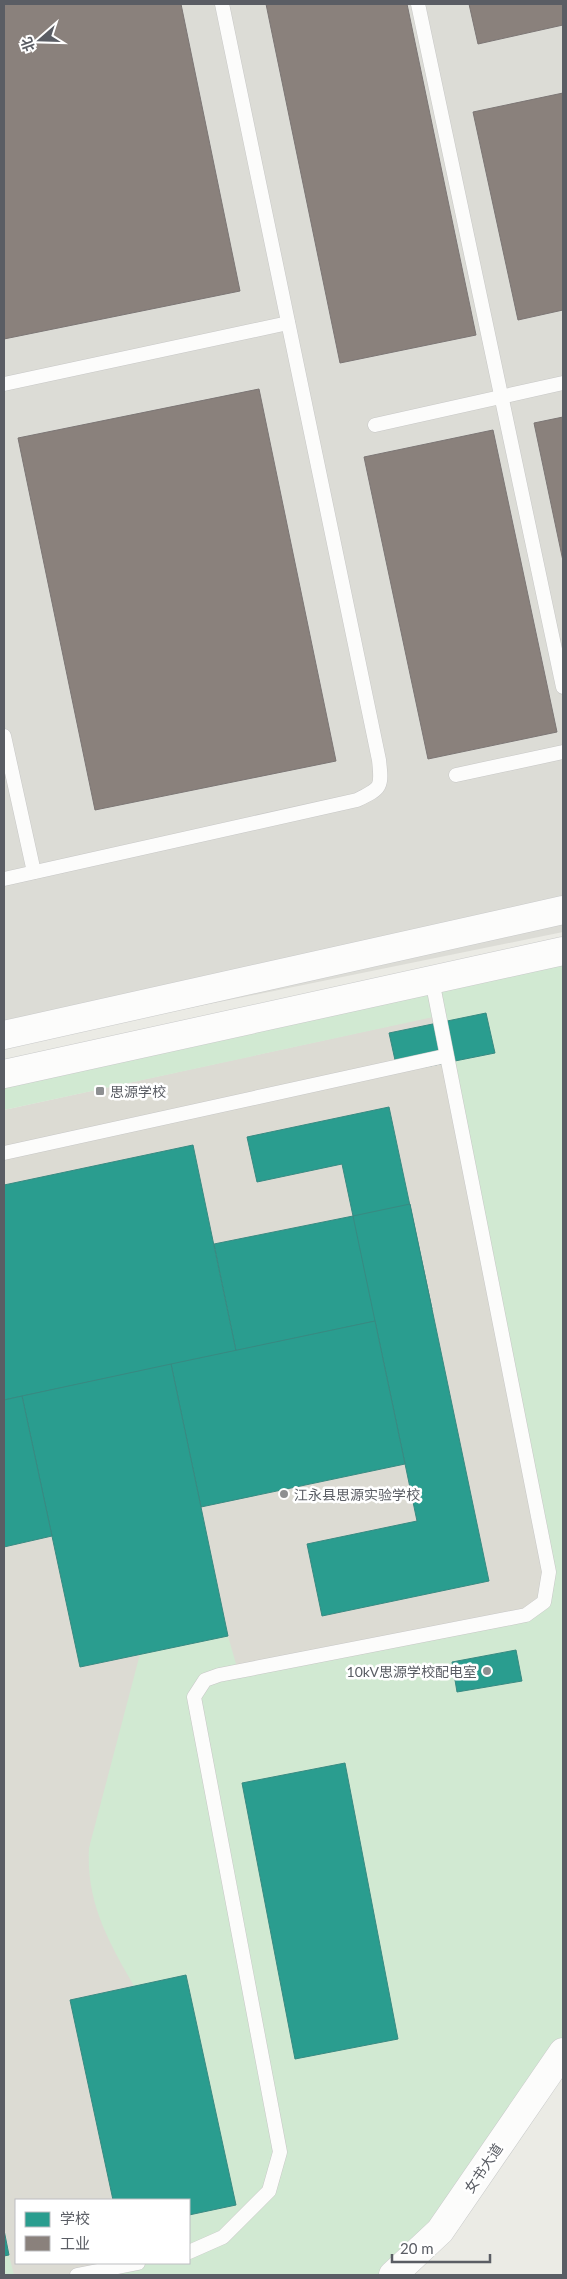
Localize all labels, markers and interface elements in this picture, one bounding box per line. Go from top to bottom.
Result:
north arrow [15,15,65,65]
text: 北 [17,35,38,54]
place label: 思源学校 [110,1083,166,1100]
marker: 思源学校 [94,1085,106,1097]
place label: 江永县思源实验学校 [294,1486,420,1503]
marker: 江永县思源实验学校 [278,1488,290,1500]
place label: 10kV思源学校配电室 [347,1663,477,1680]
marker: 10kV思源学校配电室 [481,1665,493,1677]
street label: 女书大道 [460,2140,506,2196]
legend [15,2199,190,2264]
text: 学校 [60,2209,90,2227]
scale bar [392,2232,490,2264]
text: 工业 [60,2234,90,2252]
text: 20 m [400,2239,434,2257]

